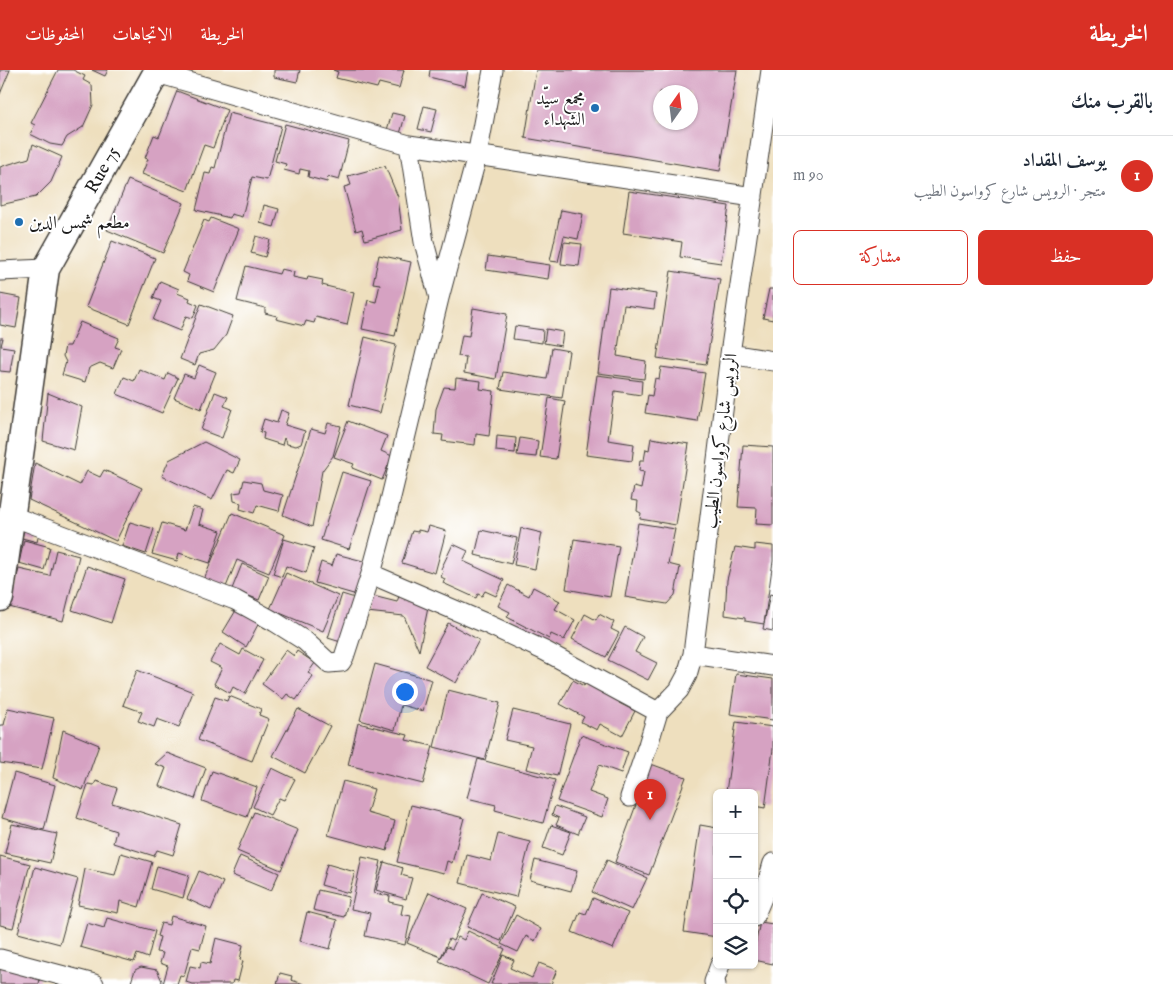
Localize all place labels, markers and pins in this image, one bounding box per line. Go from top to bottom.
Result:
place label: مجمع سيّد الشهداء [536,86,585,132]
marker: مجمع سيّد الشهداء [589,102,601,114]
place label: مطعم شمس الدين [29,212,130,239]
marker: مطعم شمس الدين [13,216,25,228]
pin: 1 [634,779,666,820]

